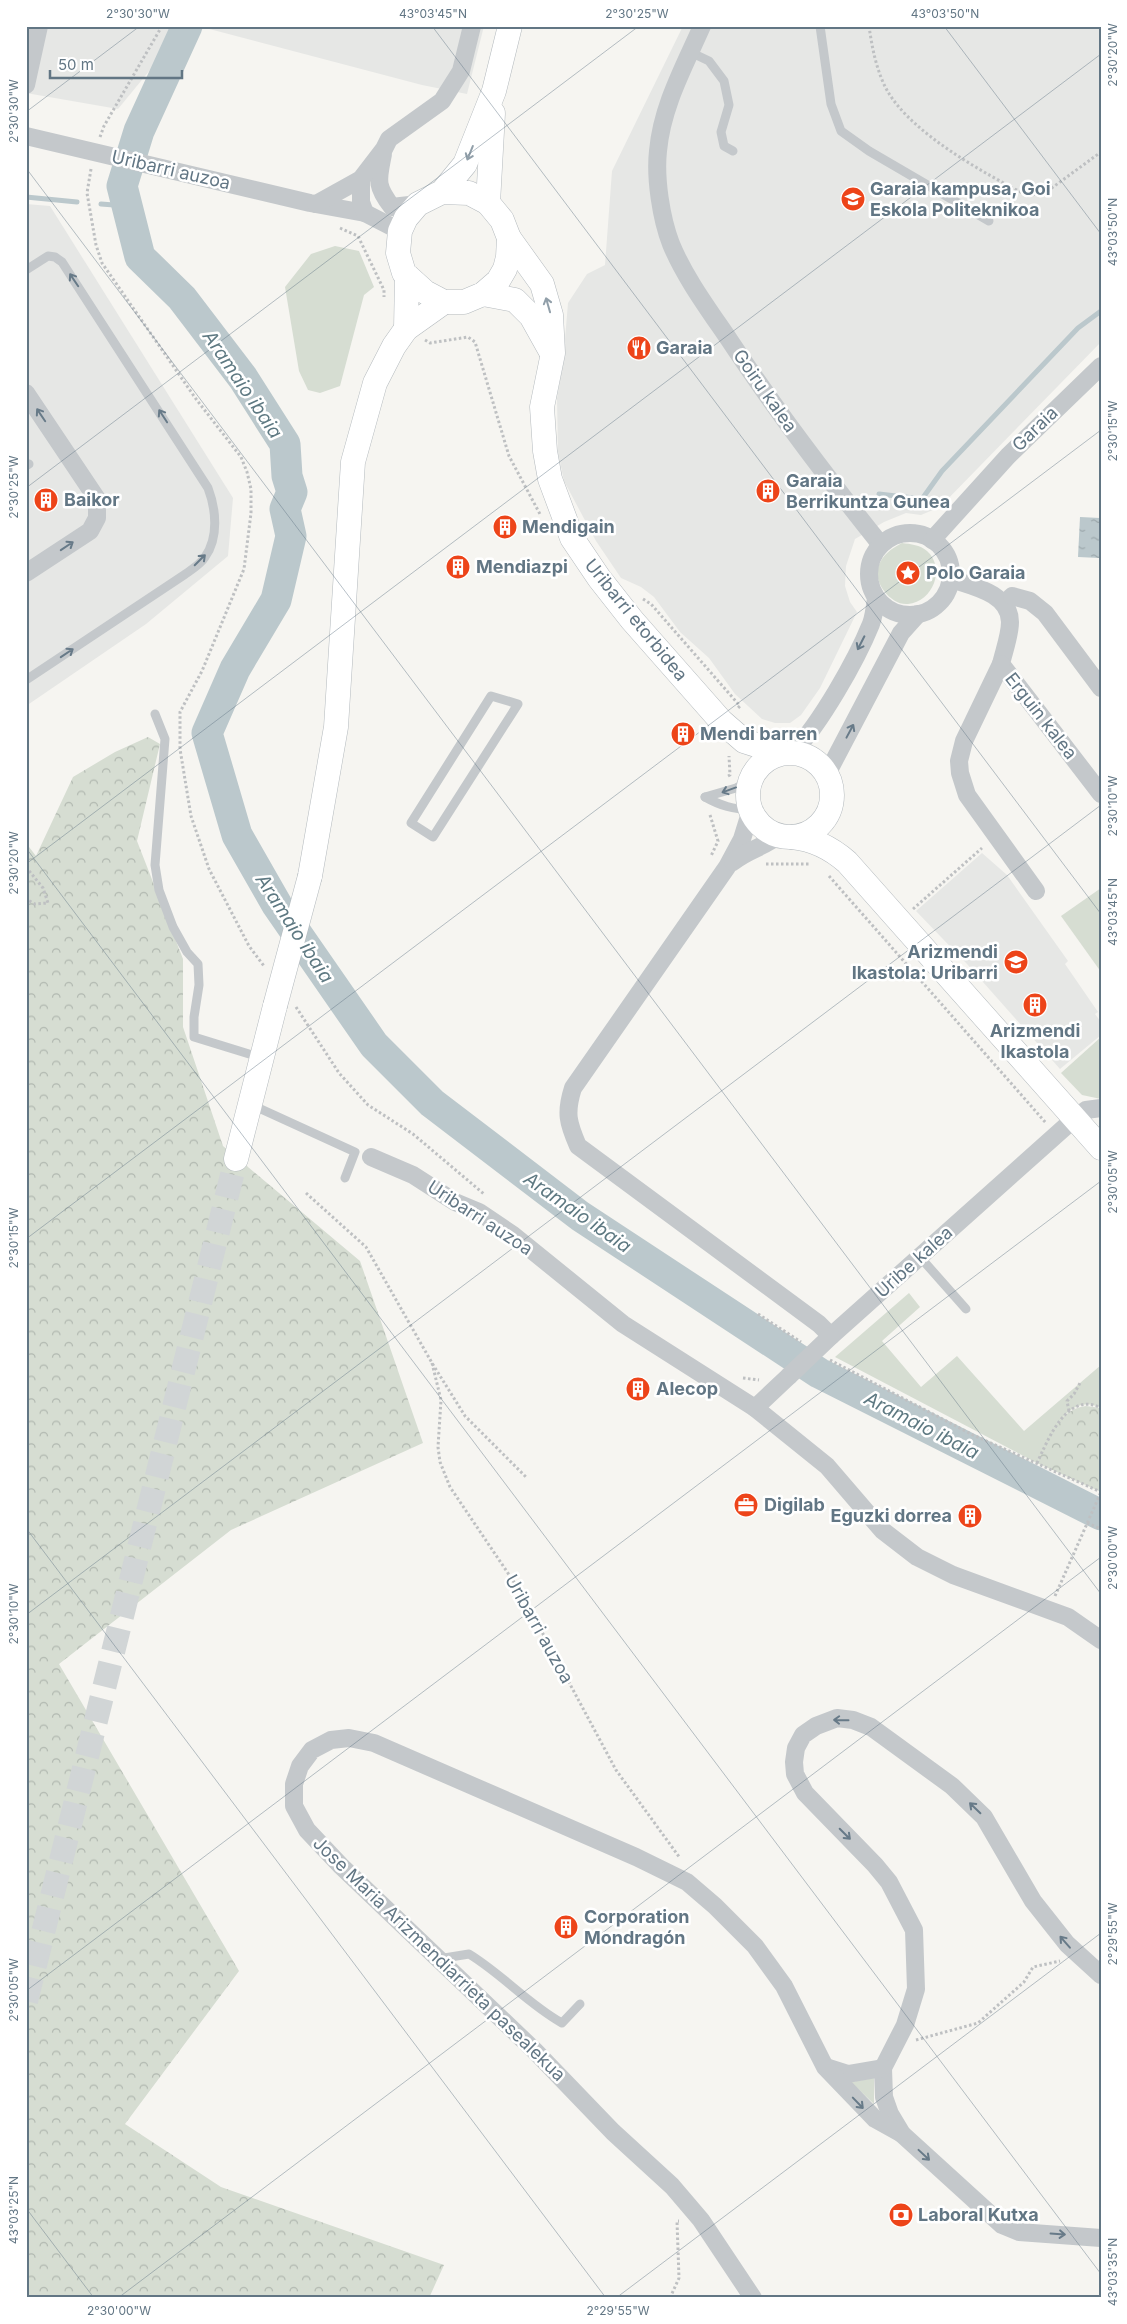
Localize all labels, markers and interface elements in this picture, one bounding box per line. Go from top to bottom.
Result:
text: 2°30'30"W [106,6,170,21]
text: 43°03'45"N [399,6,467,21]
text: 2°30'25"W [605,6,669,21]
text: 43°03'50"N [911,6,979,21]
text: 2°30'20"W [1105,23,1120,87]
scale bar [50,48,182,80]
text: 50 m [58,55,94,74]
text: 2°30'30"W [6,79,21,143]
one-way arrow [465,145,474,160]
street label: Uribarri auzoa [110,146,233,193]
place label: Garaia kampusa, Goi Eskola Politeknikoa [870,178,1051,220]
school or university icon: Garaia kampusa, Goi Eskola Politeknikoa [840,186,866,212]
text: 43°03'50"N [1105,198,1120,266]
one-way arrow [69,274,79,288]
one-way arrow [543,298,553,314]
water label: Aramaio ibaia [197,325,287,443]
restaurant icon: Garaia [626,335,652,361]
place label: Garaia [656,337,713,358]
street label: Goiru kalea [729,345,802,436]
text: 2°30'15"W [1105,400,1120,461]
street label: Garaia [1008,402,1062,455]
one-way arrow [36,409,46,423]
one-way arrow [158,410,168,424]
text: 2°30'25"W [6,455,21,519]
place label: Garaia Berrikuntza Gunea [786,470,950,512]
building icon: Garaia Berrikuntza Gunea [755,478,781,504]
building icon: Baikor [33,487,59,513]
place label: Baikor [64,489,120,510]
building icon: Mendigain [492,514,518,540]
place label: Mendigain [522,516,615,537]
one-way arrow [60,541,74,552]
one-way arrow [194,554,206,567]
building icon: Mendiazpi [445,554,471,580]
street label: Uribarri etorbidea [581,554,692,685]
place label: Mendiazpi [476,556,568,577]
place icon: Polo Garaia [895,560,921,586]
place label: Polo Garaia [926,562,1026,583]
one-way arrow [856,635,865,650]
one-way arrow [59,648,73,658]
street label: Erguin kalea [1001,668,1082,763]
building icon: Mendi barren [670,721,696,747]
place label: Mendi barren [700,723,817,744]
one-way arrow [846,724,855,739]
text: 2°30'10"W [1105,775,1120,837]
one-way arrow [722,786,737,795]
text: 2°30'20"W [6,831,21,895]
water label: Aramaio ibaia [250,869,339,987]
text: 43°03'45"N [1105,878,1120,946]
place label: Arizmendi Ikastola: Uribarri [852,941,998,983]
school or university icon: Arizmendi Ikastola: Uribarri [1003,949,1029,975]
building icon: Arizmendi Ikastola [1022,992,1048,1018]
place label: Arizmendi Ikastola [990,1020,1080,1062]
text: 2°30'05"W [1105,1150,1120,1214]
water label: Aramaio ibaia [519,1166,636,1258]
street label: Uribarri auzoa [424,1176,537,1259]
text: 2°30'15"W [6,1207,21,1268]
street label: Uribe kalea [871,1222,957,1302]
building icon: Alecop [625,1376,651,1402]
place label: Alecop [656,1378,718,1399]
water label: Aramaio ibaia [860,1386,983,1464]
office icon: Digilab [733,1492,759,1518]
place label: Digilab [764,1494,825,1515]
building icon: Eguzki dorrea [957,1503,983,1529]
place label: Eguzki dorrea [831,1505,952,1526]
text: 2°30'00"W [1105,1526,1120,1590]
street label: Uribarri auzoa [501,1571,578,1687]
text: 2°30'10"W [6,1583,21,1645]
one-way arrow [834,1715,850,1724]
one-way arrow [968,1802,981,1814]
one-way arrow [839,1828,852,1840]
street label: Jose Maria Arizmendiarrieta pasealekua [309,1832,570,2085]
text: 2°29'55"W [1105,1902,1120,1966]
place label: Corporation Mondragón [584,1906,689,1948]
building icon: Corporation Mondragón [553,1914,579,1940]
one-way arrow [1060,1935,1071,1948]
text: 2°30'05"W [6,1958,21,2022]
one-way arrow [852,2097,864,2109]
one-way arrow [918,2149,931,2161]
text: 43°03'25"N [6,2176,21,2244]
bank icon: Laboral Kutxa [888,2202,914,2228]
place label: Laboral Kutxa [918,2204,1039,2225]
one-way arrow [1050,2230,1066,2239]
text: 43°03'35"N [1105,2238,1120,2306]
text: 2°30'00"W [87,2303,151,2318]
text: 2°29'55"W [586,2303,650,2318]

